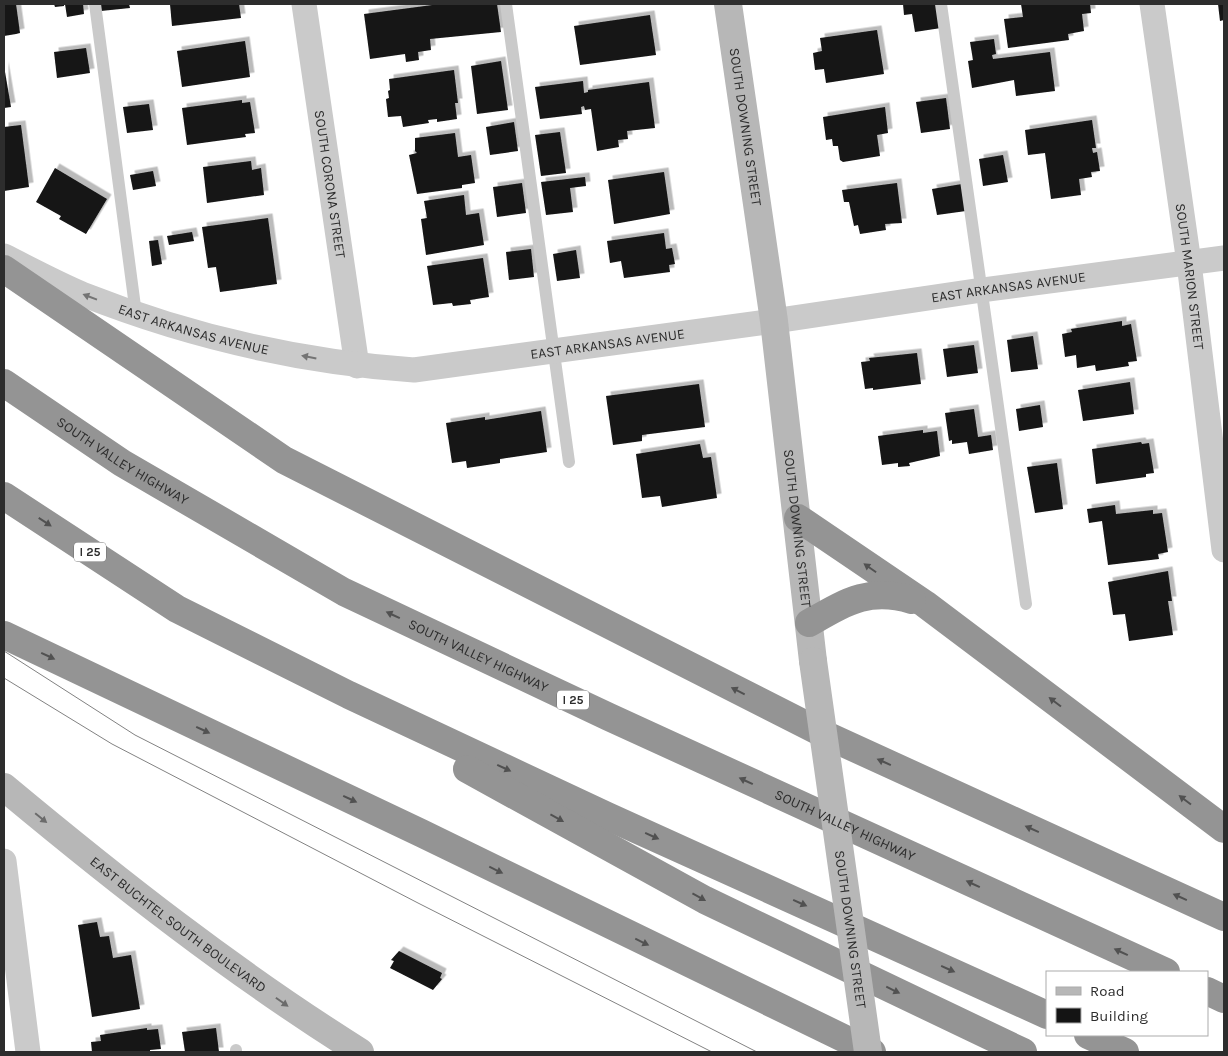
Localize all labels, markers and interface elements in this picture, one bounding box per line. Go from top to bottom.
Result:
street label: SOUTH DOWNING STREET [725,47,765,207]
street label: SOUTH CORONA STREET [311,109,349,259]
street label: SOUTH MARION STREET [1172,202,1207,351]
street label: EAST ARKANSAS AVENUE [930,268,1087,306]
one-way arrow [82,293,97,301]
street label: EAST ARKANSAS AVENUE [116,300,270,359]
street label: EAST ARKANSAS AVENUE [529,325,686,363]
one-way arrow [300,352,316,360]
street label: SOUTH VALLEY HIGHWAY [53,413,192,509]
street label: SOUTH DOWNING STREET [780,448,815,609]
one-way arrow [38,518,51,527]
road number: I 25 [74,542,106,562]
one-way arrow [863,563,877,573]
one-way arrow [386,611,400,619]
street label: SOUTH VALLEY HIGHWAY [405,616,551,696]
one-way arrow [41,652,55,660]
one-way arrow [731,687,745,695]
road number: I 25 [557,690,589,710]
one-way arrow [1049,697,1062,708]
one-way arrow [196,726,210,734]
one-way arrow [877,758,891,766]
one-way arrow [497,764,511,772]
one-way arrow [739,776,753,784]
street label: SOUTH VALLEY HIGHWAY [772,786,918,865]
one-way arrow [343,795,357,803]
one-way arrow [1178,795,1192,805]
one-way arrow [35,813,48,824]
one-way arrow [550,814,563,823]
one-way arrow [1025,825,1039,833]
one-way arrow [645,832,659,840]
street label: SOUTH DOWNING STREET [831,849,870,1010]
street label: EAST BUCHTEL SOUTH BOULEVARD [87,853,270,996]
one-way arrow [489,866,504,874]
one-way arrow [966,880,981,889]
one-way arrow [1173,892,1187,900]
one-way arrow [692,893,706,901]
one-way arrow [793,899,807,907]
one-way arrow [635,938,649,946]
one-way arrow [1114,948,1128,956]
one-way arrow [941,966,955,974]
legend [1046,971,1208,1036]
text: Road [1090,982,1125,1000]
one-way arrow [886,986,900,994]
one-way arrow [275,997,288,1007]
text: Building [1090,1007,1148,1025]

